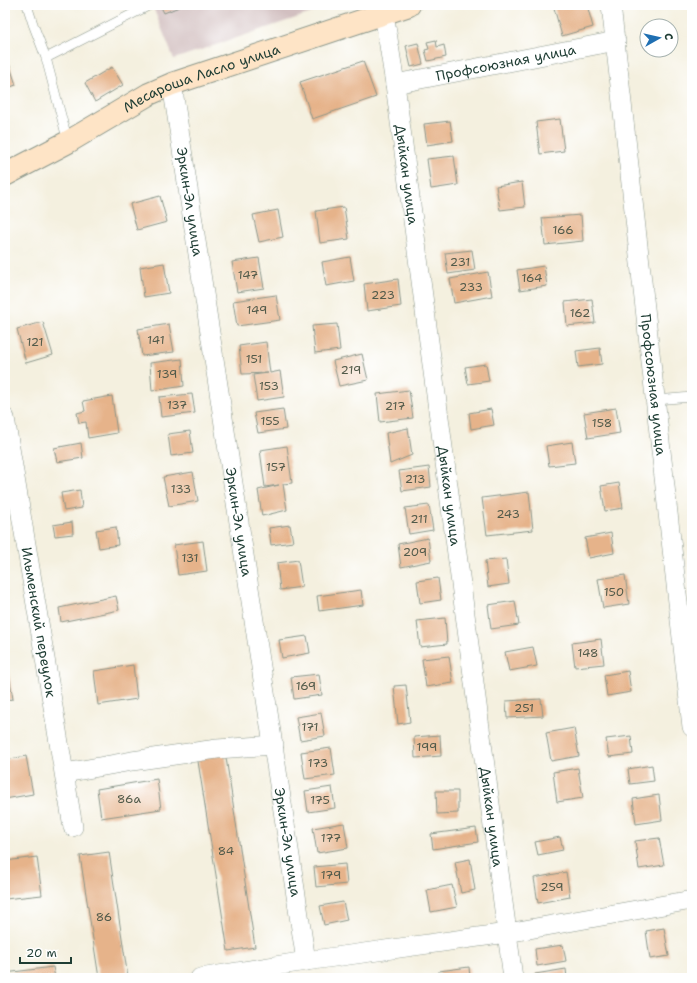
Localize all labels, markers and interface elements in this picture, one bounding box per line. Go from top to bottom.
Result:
north arrow [639,18,679,58]
text: С [661,32,676,41]
street label: Месароша Ласло улица [120,40,283,116]
street label: Профсоюзная улица [434,40,578,85]
street label: Дыйкан улица [391,123,422,226]
street label: Эркин-Эл улица [173,146,207,258]
house number: 166 [552,222,574,238]
house number: 231 [450,254,470,270]
house number: 147 [238,267,258,283]
house number: 164 [522,270,542,286]
house number: 233 [459,279,483,295]
house number: 223 [371,287,395,303]
house number: 149 [247,302,267,318]
house number: 162 [570,305,590,321]
street label: Профсоюзная улица [637,313,670,457]
house number: 141 [147,332,165,348]
house number: 121 [26,334,44,350]
house number: 151 [246,351,262,367]
house number: 219 [341,362,361,378]
house number: 139 [157,366,177,382]
house number: 153 [259,378,279,394]
house number: 137 [167,397,187,413]
house number: 217 [385,398,405,414]
house number: 155 [260,413,280,429]
house number: 158 [592,415,612,431]
street label: Дыйкан улица [434,444,465,547]
house number: 157 [266,459,286,475]
street label: Эркин-Эл улица [222,466,256,578]
house number: 213 [405,471,425,487]
house number: 133 [171,481,191,497]
house number: 243 [496,506,520,522]
house number: 211 [410,511,428,527]
house number: 209 [403,544,427,560]
street label: Ильменский переулок [18,546,60,699]
house number: 131 [181,550,199,566]
house number: 150 [604,584,624,600]
house number: 148 [578,645,598,661]
house number: 169 [296,678,316,694]
house number: 251 [514,700,534,716]
house number: 171 [301,719,319,735]
house number: 199 [417,739,437,755]
house number: 173 [308,755,328,771]
street label: Дыйкан улица [476,766,507,868]
street label: Эркин-Эл улица [271,786,305,898]
house number: 86а [117,791,141,807]
house number: 175 [310,792,330,808]
house number: 177 [321,830,341,846]
house number: 84 [218,843,234,859]
house number: 179 [321,867,341,883]
house number: 259 [540,879,564,895]
house number: 86 [96,909,112,925]
scale bar [20,939,71,965]
text: 20 m [26,945,57,961]

